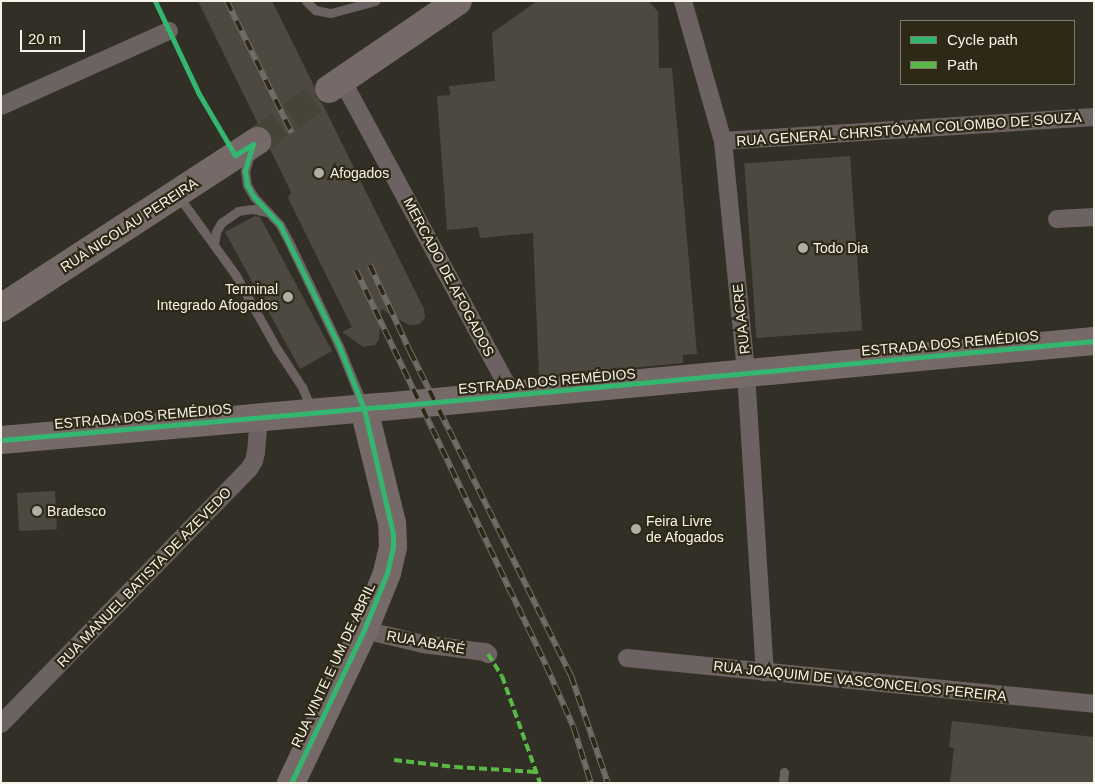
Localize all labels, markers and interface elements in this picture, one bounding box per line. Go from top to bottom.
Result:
scale bar [22,20,88,52]
legend [900,20,1075,85]
text: 20 m [28,30,61,47]
text: Cycle path [947,31,1018,48]
text: Path [947,56,978,73]
street label: RUA GENERAL CHRISTÓVAM COLOMBO DE SOUZA [735,109,1083,149]
place label: Afogados [330,165,389,181]
marker: Afogados [312,166,326,180]
street label: RUA NICOLAU PEREIRA [57,174,201,276]
street label: MERCADO DE AFOGADOS [400,194,498,360]
place label: Todo Dia [813,240,868,256]
marker: Todo Dia [797,242,809,254]
place label: Terminal Integrado Afogados [156,281,278,314]
street label: RUA ACRE [729,282,753,356]
marker: Terminal Integrado Afogados [282,291,294,303]
street label: ESTRADA DOS REMÉDIOS [860,327,1040,359]
street label: ESTRADA DOS REMÉDIOS [457,365,637,397]
street label: ESTRADA DOS REMÉDIOS [53,400,233,432]
street label: RUA MANUEL BATISTA DE AZEVEDO [52,483,236,671]
place label: Bradesco [47,503,106,519]
marker: Bradesco [31,505,43,517]
place label: Feira Livre de Afogados [646,513,725,546]
marker: Feira Livre de Afogados [630,523,642,535]
street label: RUA VINTE E UM DE ABRIL [287,579,379,751]
street label: RUA ABARÉ [385,627,467,657]
street label: RUA JOAQUIM DE VASCONCELOS PEREIRA [712,657,1008,705]

